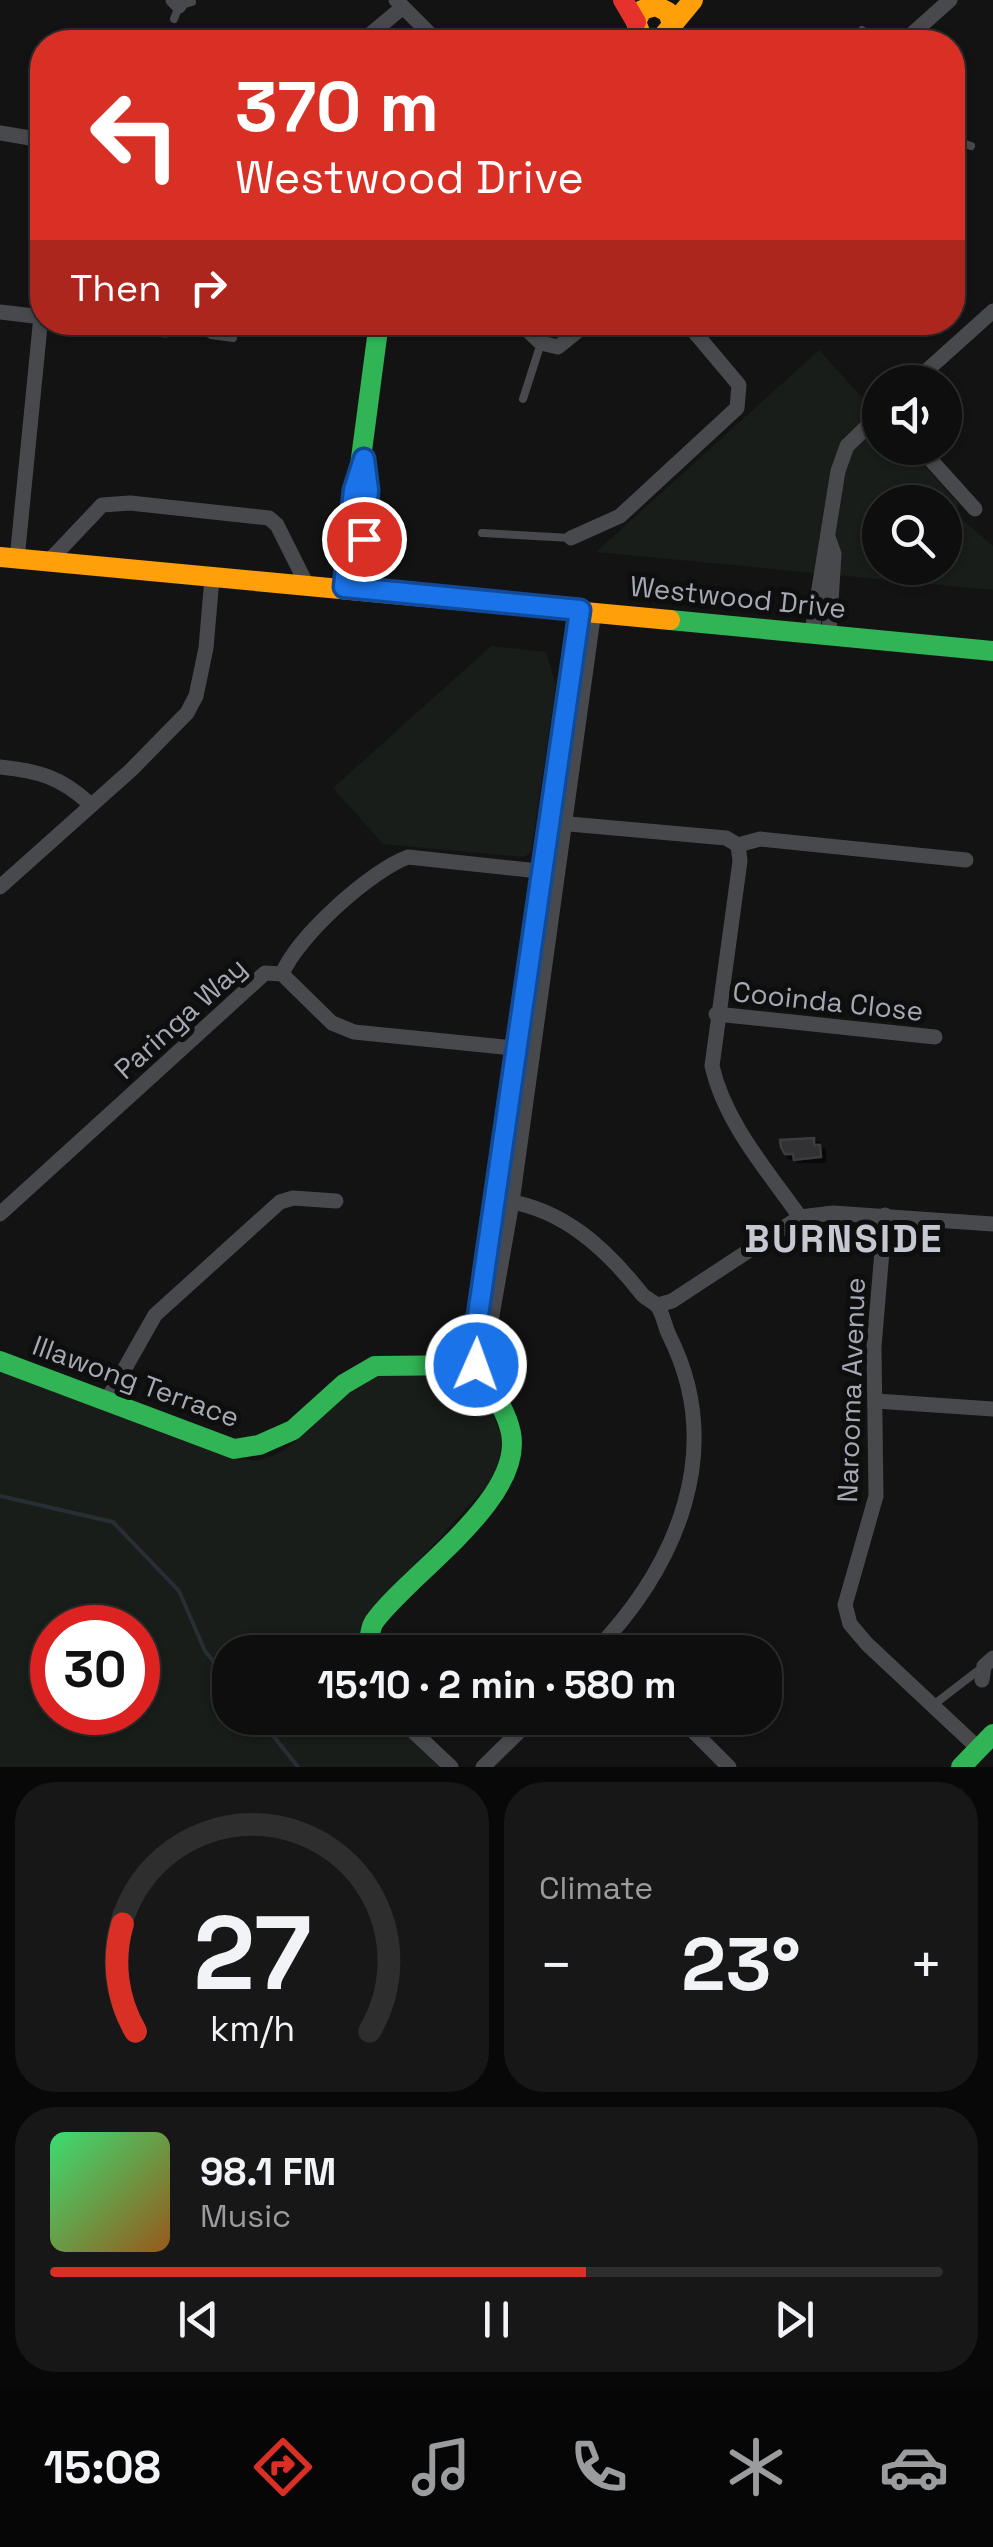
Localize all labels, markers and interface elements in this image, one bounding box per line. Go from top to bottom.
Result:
text: 370 m [235,62,439,151]
icon: left [70,70,200,200]
text: Westwood Drive [235,149,584,206]
icon: right [181,260,236,315]
text: Then [70,264,161,312]
map controls [862,365,962,585]
button: sound [862,365,962,465]
button: search [862,485,962,585]
pin [322,497,407,582]
icon: arrive [337,512,392,567]
street label: Westwood Drive [628,568,848,626]
street label: Paringa Way [107,949,253,1087]
street label: Cooinda Close [731,973,925,1029]
district label: BURNSIDE [744,1215,944,1263]
street label: Narooma Avenue [829,1277,873,1503]
position arrow [424,1313,528,1417]
street label: Illawong Terrace [28,1327,244,1435]
speed limit sign: 30 [30,1605,160,1735]
text: 15:10 · 2 min · 580 m [318,1661,676,1709]
text: Climate [539,1868,653,1908]
text: 27 [193,1887,311,2019]
text: 23° [681,1916,801,2012]
text: − [539,1930,573,2000]
text: + [909,1930,943,2000]
text: km/h [209,2006,295,2051]
text: 98.1 FM [200,2148,336,2196]
text: Music [200,2196,291,2236]
icon: previous [171,2292,226,2347]
icon: pause [469,2292,524,2347]
icon: next [767,2292,822,2347]
icon: directions [248,2432,318,2502]
icon: music [406,2432,476,2502]
icon: phone [564,2432,634,2502]
icon: climate [721,2432,791,2502]
icon: car [879,2432,949,2502]
text: 15:08 [44,2439,161,2496]

